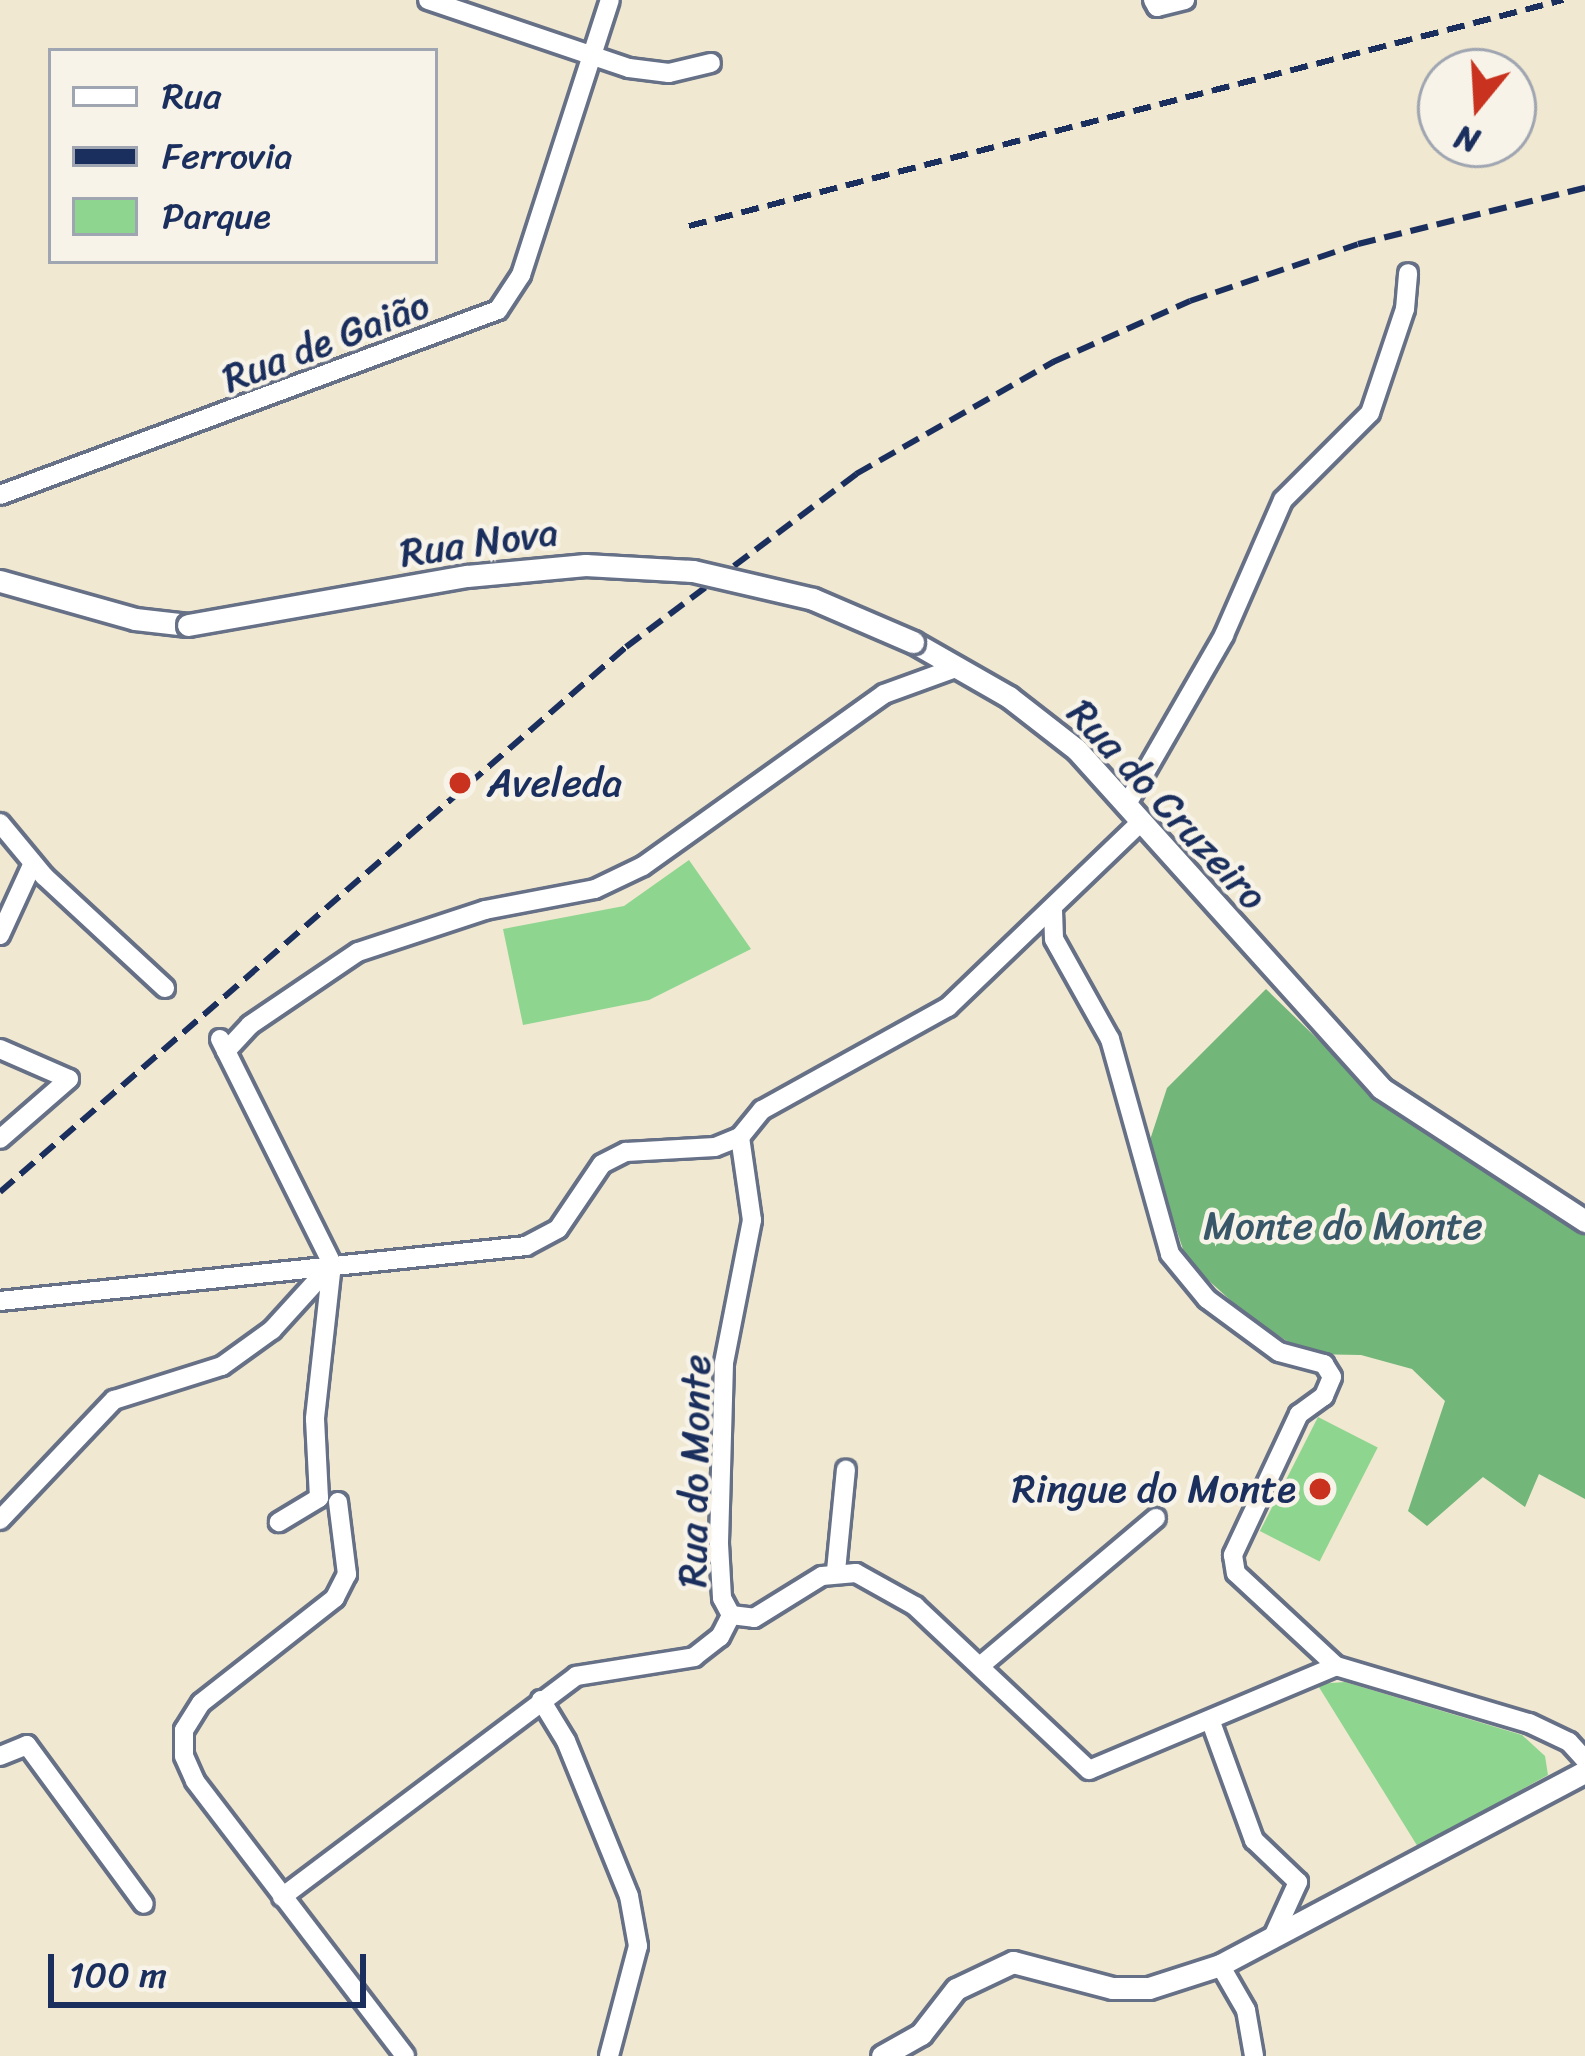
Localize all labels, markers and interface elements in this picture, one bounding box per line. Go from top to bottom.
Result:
legend [48,48,438,264]
north arrow [1417,48,1537,168]
text: Rua [162,64,221,128]
text: N [1447,108,1487,170]
text: Ferrovia [162,124,293,188]
text: Parque [162,184,271,248]
street label: Rua de Gaião [216,281,436,403]
street label: Rua Nova [397,509,561,577]
street label: Rua do Cruzeiro [1057,690,1277,920]
place label: Aveleda [487,760,622,806]
marker: Aveleda [444,767,476,799]
park label: Monte do Monte [1203,1203,1483,1249]
street label: Rua do Monte [670,1353,720,1589]
place label: Ringue do Monte [1011,1466,1296,1512]
marker: Ringue do Monte [1307,1476,1333,1502]
scale bar [54,1930,372,2004]
text: 100 m [69,1943,167,2007]

